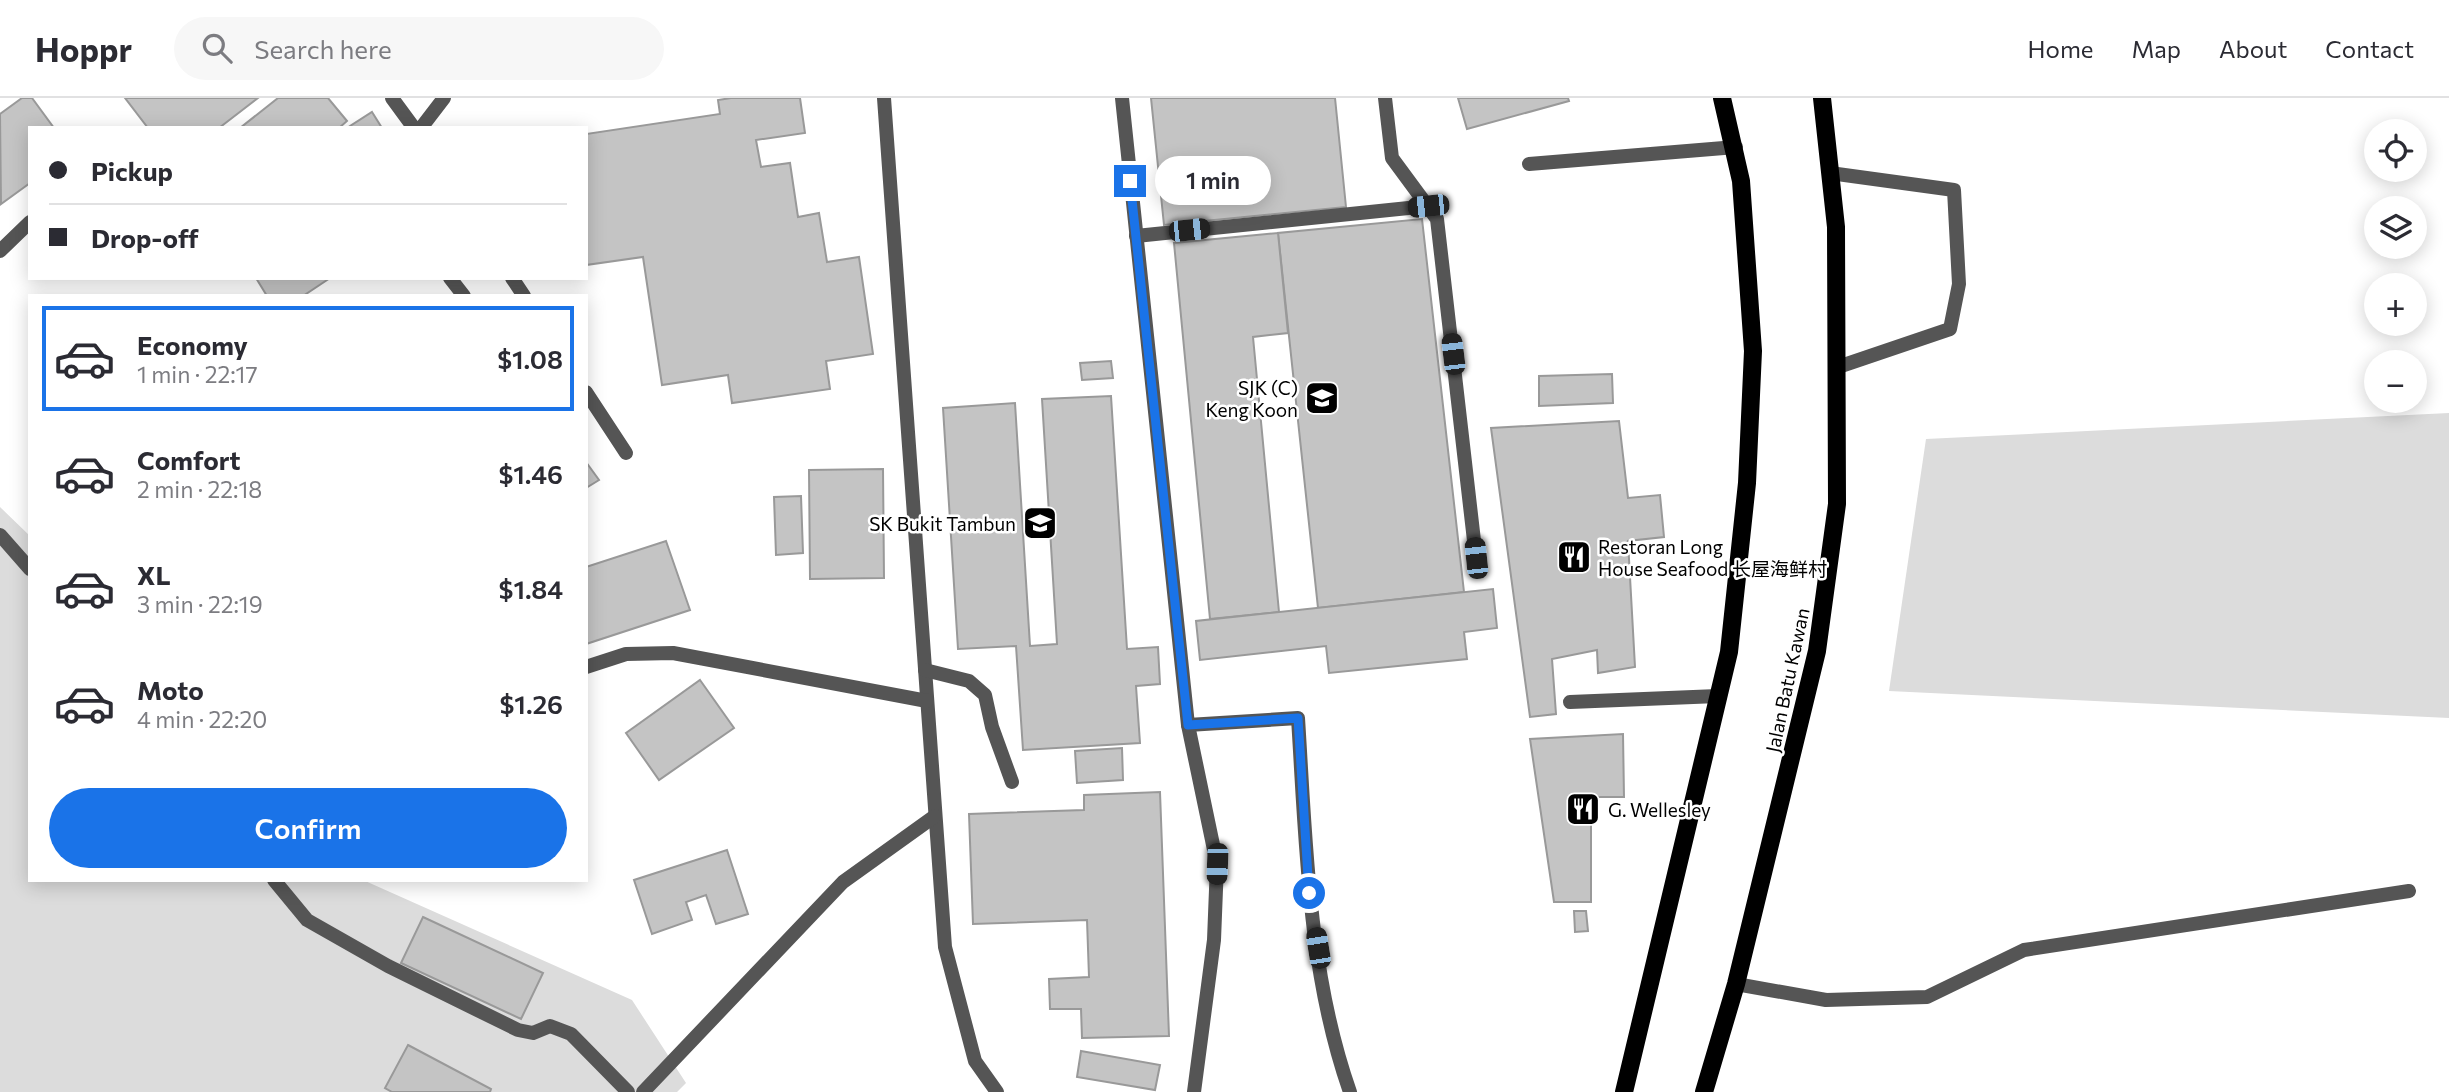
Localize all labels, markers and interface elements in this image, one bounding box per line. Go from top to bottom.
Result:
search box [174,17,664,80]
text: Hoppr [35,28,132,69]
icon: search [198,29,236,67]
text: Search here [254,33,392,64]
text: Home [2028,34,2094,63]
text: Map [2132,34,2181,63]
text: About [2219,34,2287,63]
text: Contact [2325,34,2414,63]
map controls [2364,119,2427,413]
button: locate [2364,119,2427,182]
text: Pickup [91,155,173,186]
callout: 1 min [1154,156,1270,206]
route end [1114,165,1146,197]
text: 1 min [1186,166,1240,194]
car [1407,193,1450,219]
button: layers [2364,196,2427,259]
car [1168,217,1211,243]
text: Drop-off [91,222,198,253]
button: + [2364,273,2427,336]
icon: car [53,327,116,390]
text: Economy [137,329,248,360]
car [1441,332,1466,376]
text: $1.08 [497,343,563,374]
button: − [2364,350,2427,413]
text: 1 min · 22:17 [137,360,258,388]
place label: SJK (C) Keng Koon [1205,376,1298,421]
school or university icon: SJK (C) Keng Koon [1303,379,1341,417]
icon: car [53,442,116,505]
text: Comfort [137,444,240,475]
text: $1.46 [498,458,563,489]
text: 2 min · 22:18 [137,475,262,503]
school or university icon: SK Bukit Tambun [1021,504,1059,542]
place label: SK Bukit Tambun [869,512,1016,535]
place label: Restoran Long House Seafood 长屋海鲜村 [1598,535,1827,580]
car [1464,536,1489,580]
restaurant icon: Restoran Long House Seafood 长屋海鲜村 [1555,538,1593,576]
icon: car [53,557,116,620]
text: XL [137,559,171,590]
text: $1.84 [499,573,563,604]
text: 3 min · 22:19 [137,590,263,618]
street label: Jalan Batu Kawan [1760,606,1814,754]
icon: car [53,672,116,735]
text: Moto [137,674,204,705]
text: $1.26 [500,688,563,719]
text: 4 min · 22:20 [137,705,267,733]
button: Confirm [49,788,567,868]
restaurant icon: G. Wellesley [1564,790,1602,828]
place label: G. Wellesley [1608,798,1711,821]
car [1206,843,1229,885]
route start [1293,877,1325,909]
car [1305,926,1332,970]

